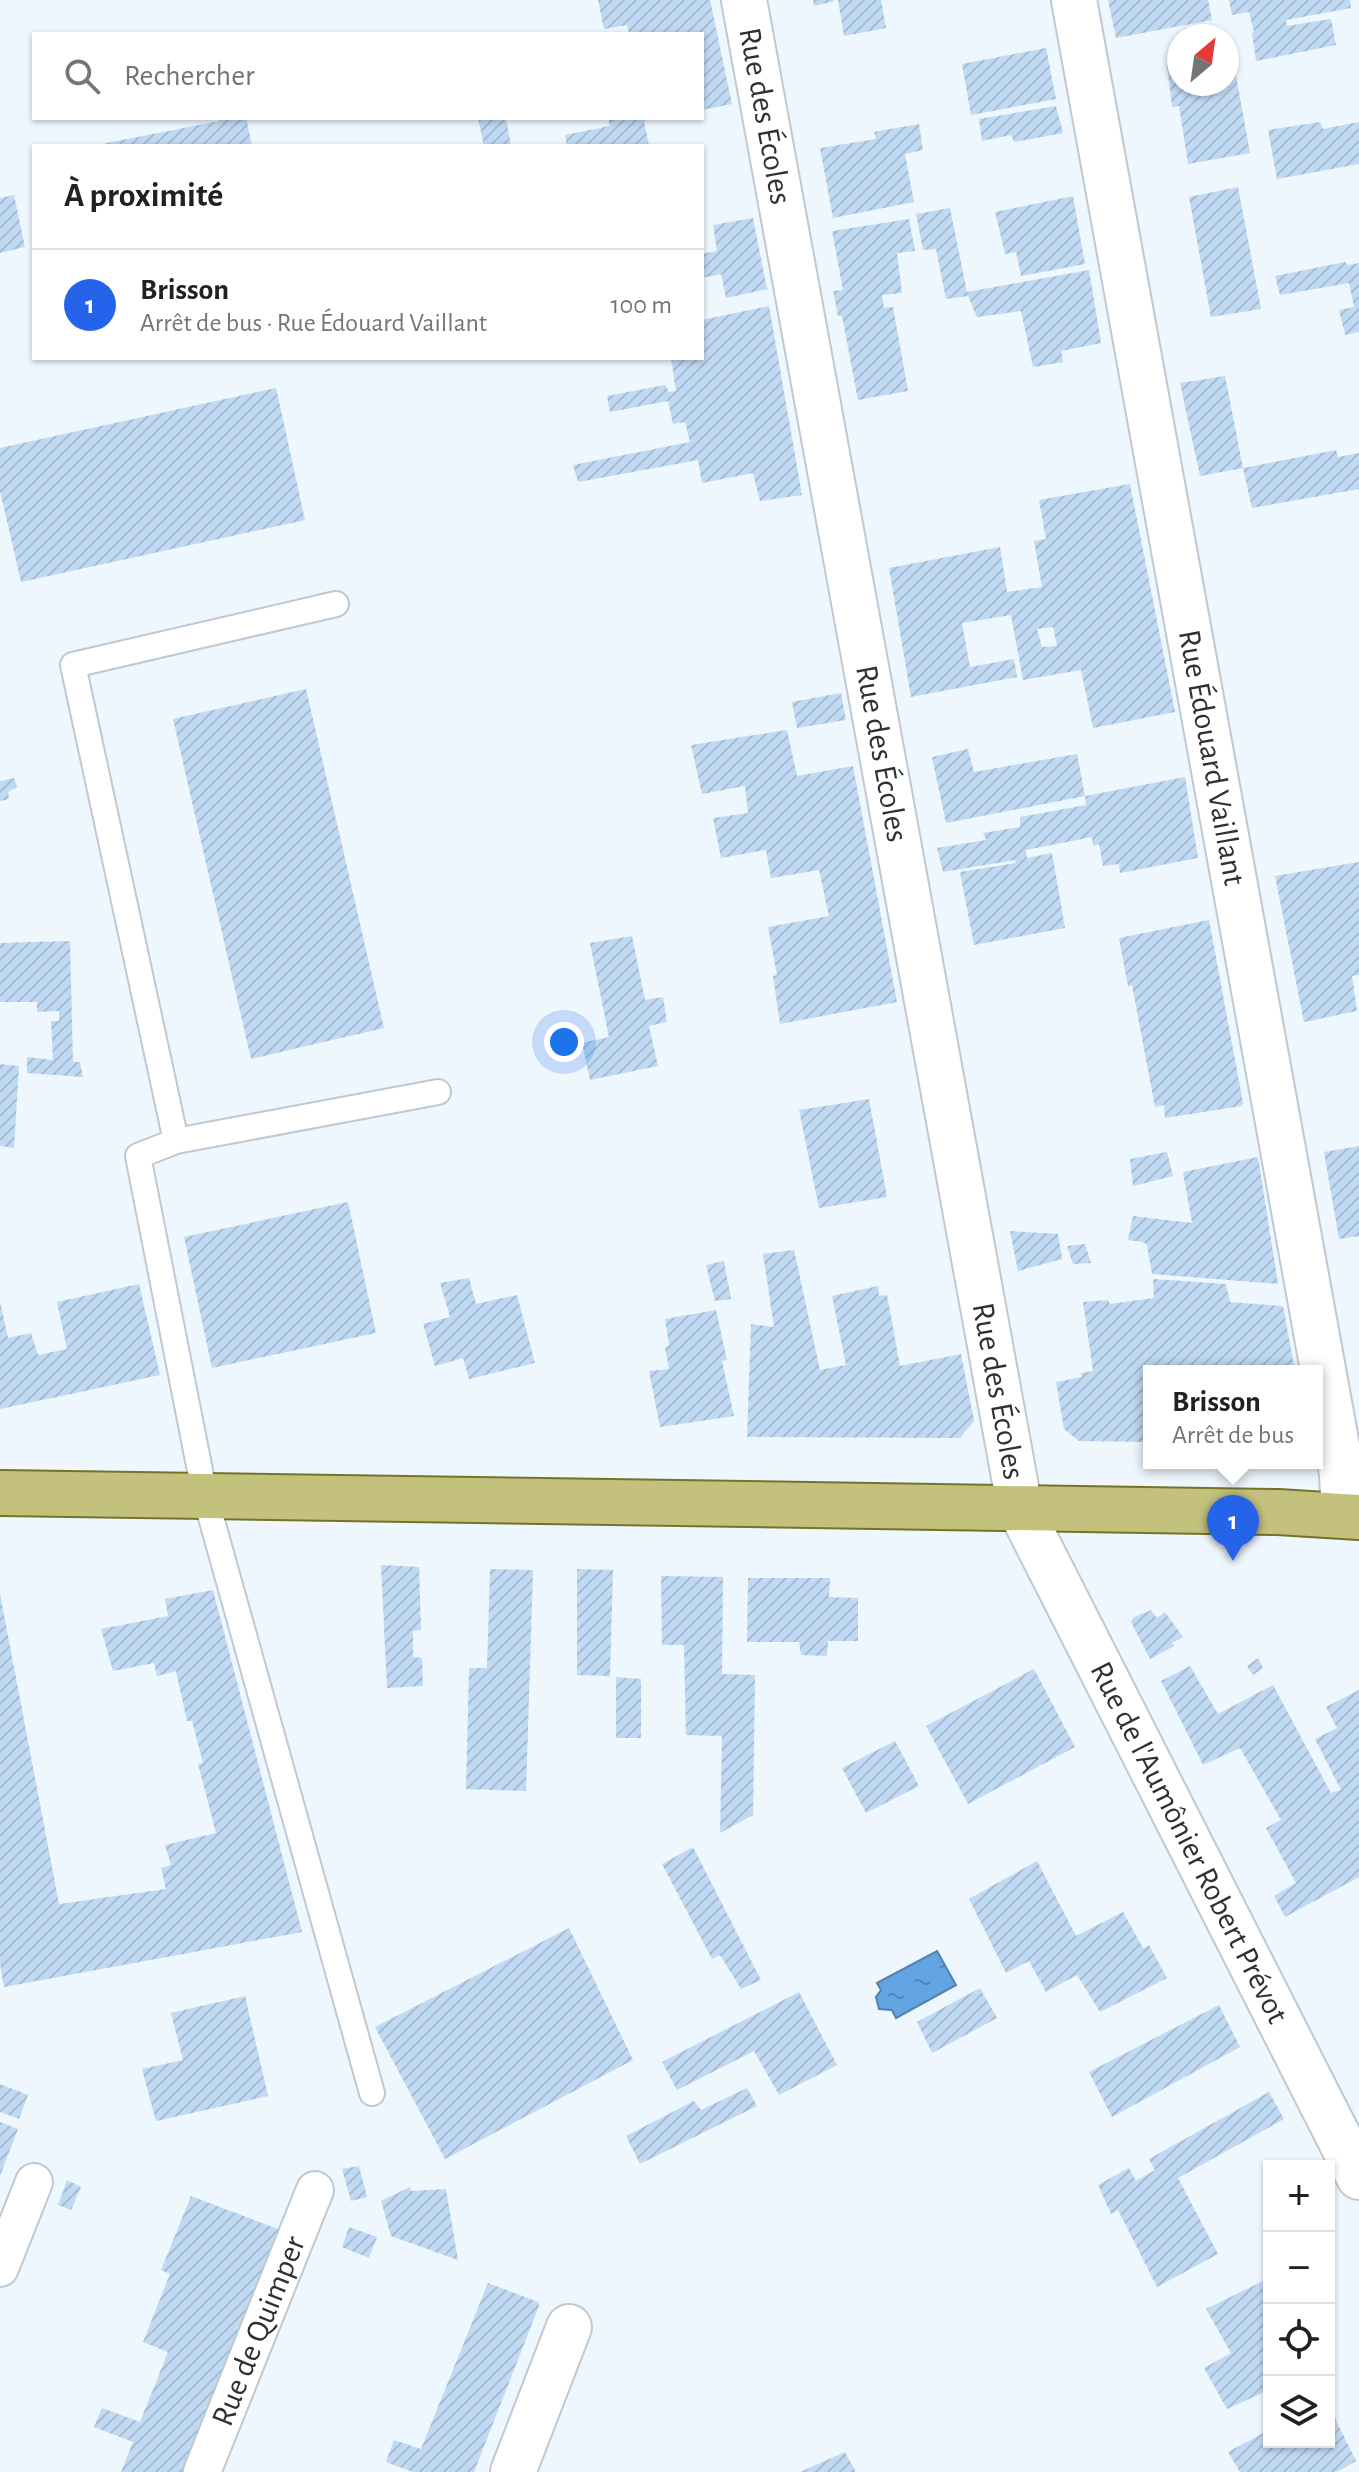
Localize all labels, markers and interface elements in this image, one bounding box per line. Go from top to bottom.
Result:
north arrow [1167,24,1239,96]
street label: Rue des Écoles [733,25,797,207]
search box [32,32,704,120]
icon: search [60,54,104,98]
text: Rechercher [124,61,255,91]
text: À proximité [64,179,223,213]
text: Brisson [140,275,229,305]
text: 1 [85,292,95,318]
text: 100 m [611,292,672,318]
text: Arrêt de bus · Rue Édouard Vaillant [140,310,487,336]
street label: Rue Édouard Vaillant [1173,627,1251,888]
street label: Rue des Écoles [850,663,914,844]
your location [544,1022,584,1062]
street label: Rue des Écoles [967,1300,1030,1482]
popup [1143,1365,1323,1469]
text: Brisson [1172,1387,1261,1417]
text: Arrêt de bus [1172,1422,1294,1448]
pin: 1 [1207,1495,1259,1561]
street label: Rue de l'Aumônier Robert Prévot [1084,1657,1294,2028]
map controls [1263,2160,1335,2448]
button: + [1263,2160,1335,2232]
street label: Rue de Quimper [206,2231,311,2430]
button: − [1263,2232,1335,2304]
button: locate [1263,2304,1335,2376]
button: layers [1263,2376,1335,2448]

